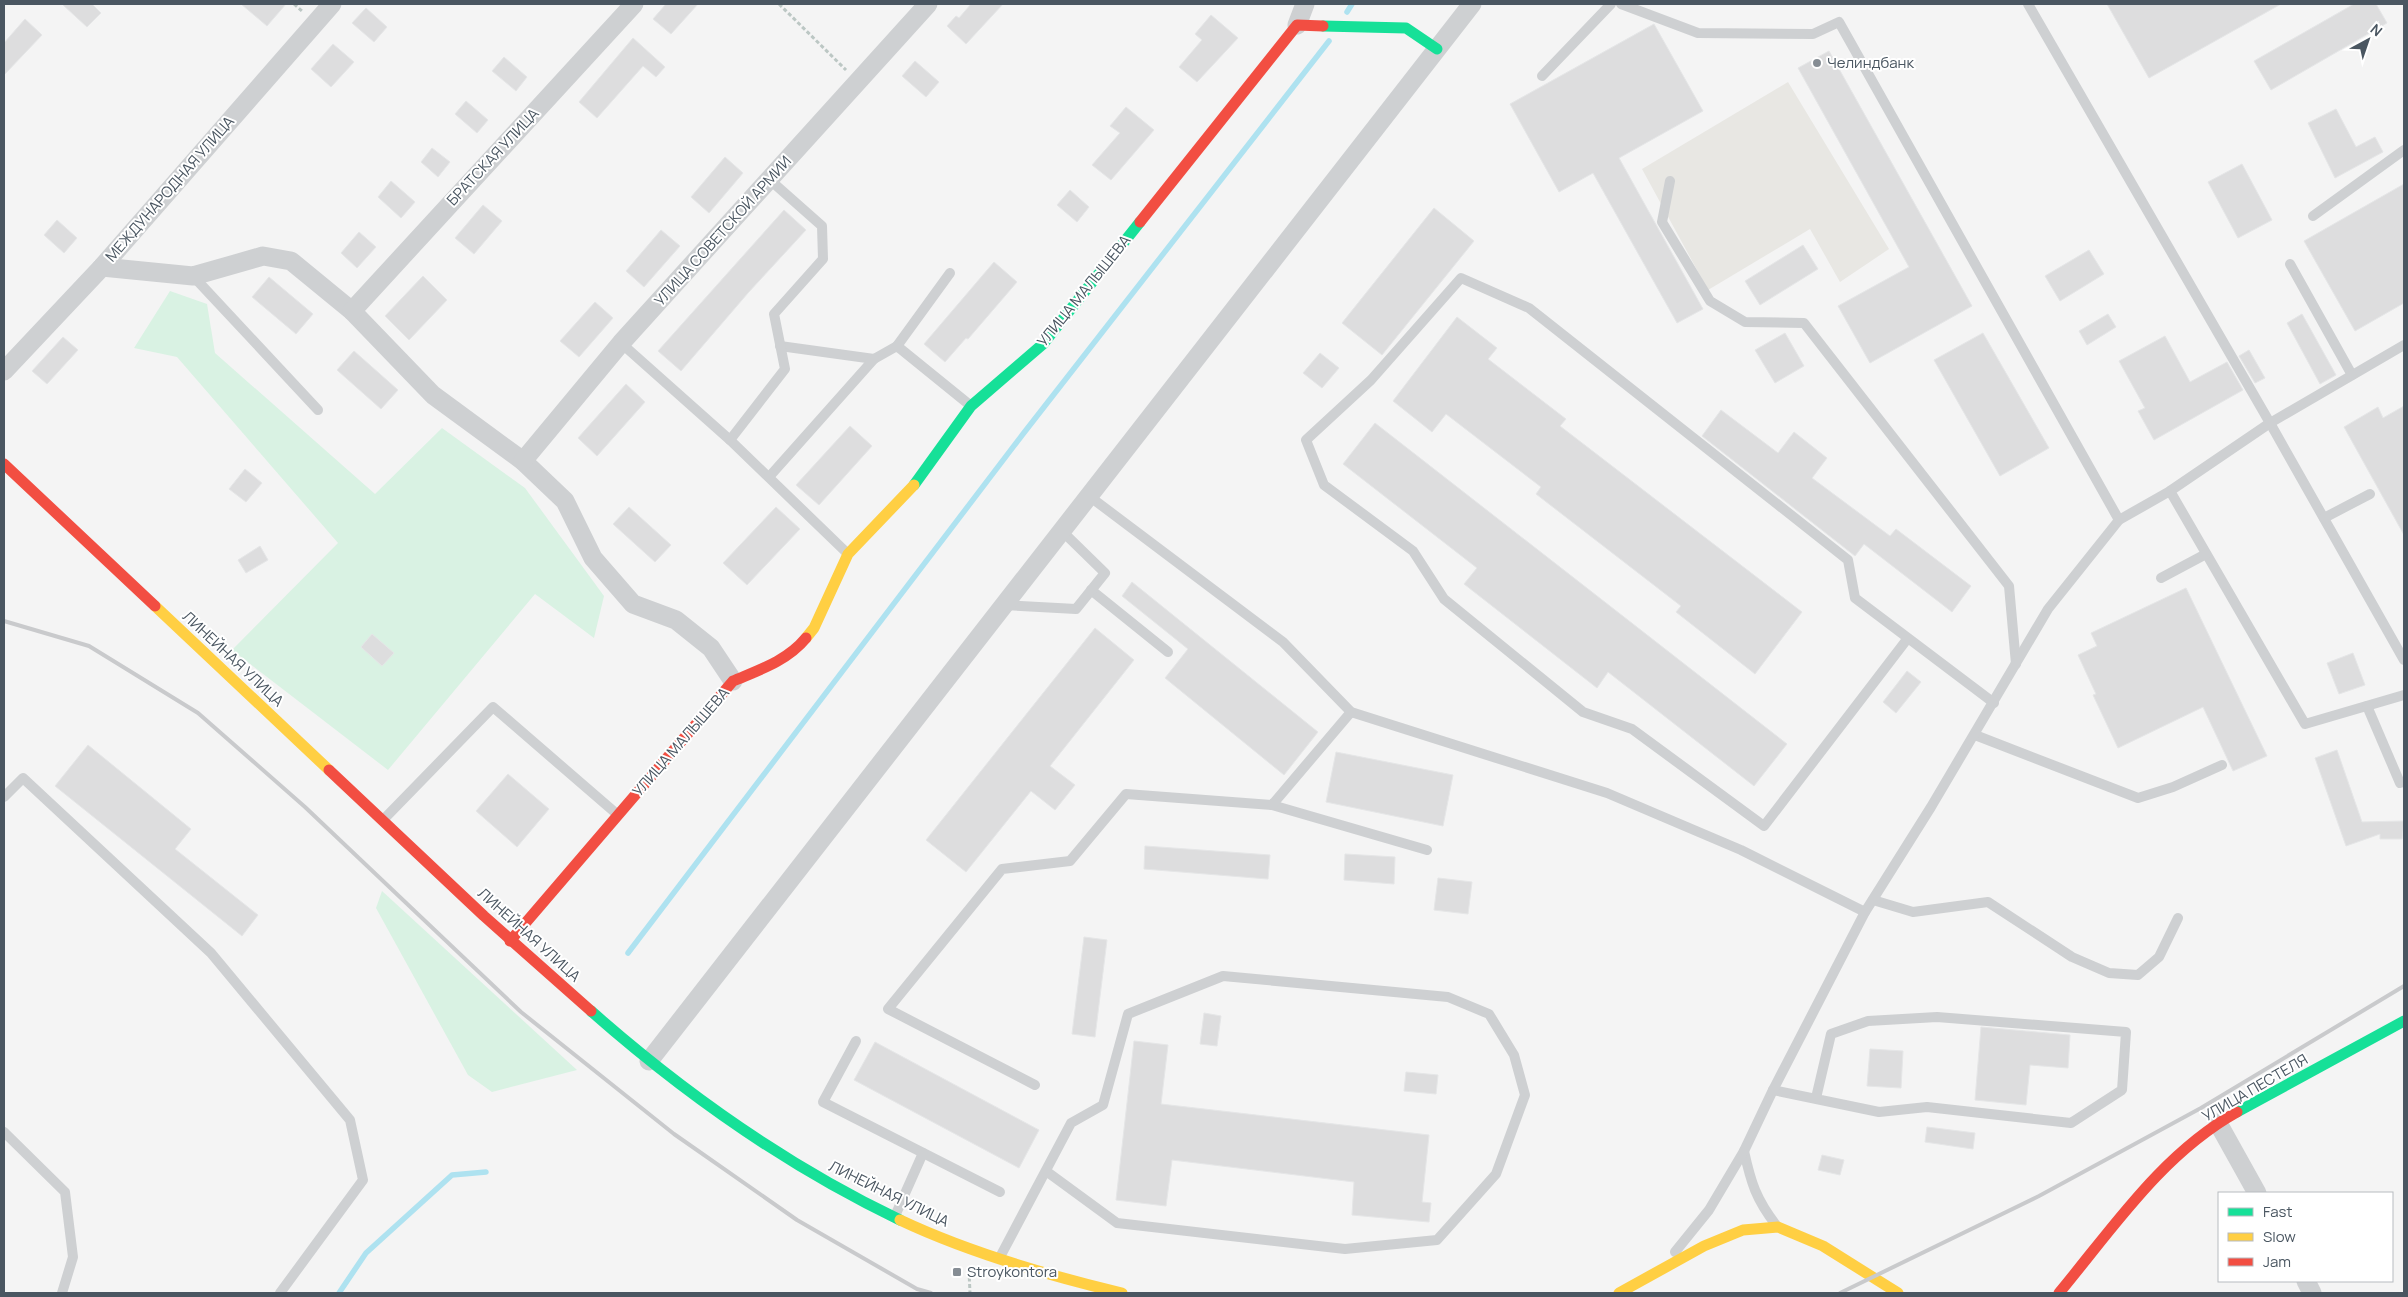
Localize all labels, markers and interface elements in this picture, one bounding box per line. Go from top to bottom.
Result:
north arrow [2343,15,2393,65]
text: N [2367,19,2387,40]
place label: Челиндбанк [1827,52,1914,73]
marker: Челиндбанк [1811,57,1823,69]
street label: БРАТСКАЯ УЛИЦА [442,103,544,210]
street label: МЕЖДУНАРОДНАЯ УЛИЦА [100,111,239,266]
street label: УЛИЦА СОВЕТСКОЙ АРМИИ [649,151,796,310]
street label: УЛИЦА МАЛЫШЕВА [1032,230,1136,351]
street label: ЛИНЕЙНАЯ УЛИЦА [178,606,289,711]
street label: УЛИЦА МАЛЫШЕВА [627,682,734,801]
street label: ЛИНЕЙНАЯ УЛИЦА [473,883,586,987]
street label: УЛИЦА ПЕСТЕЛЯ [2198,1049,2312,1126]
street label: ЛИНЕЙНАЯ УЛИЦА [826,1155,953,1232]
legend [2218,1192,2393,1282]
text: Fast [2263,1201,2292,1222]
text: Slow [2263,1226,2296,1247]
text: Jam [2263,1251,2291,1272]
place label: Stroykontora [967,1261,1057,1282]
marker: Stroykontora [951,1266,963,1278]

